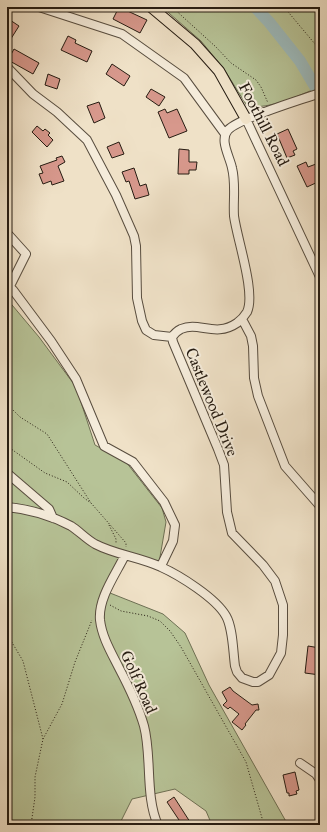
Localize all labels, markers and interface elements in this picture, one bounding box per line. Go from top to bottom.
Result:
street label: Foothill Road [235,79,293,169]
street label: Castlewood Drive [182,345,243,459]
street label: Golf Road [117,647,161,717]

